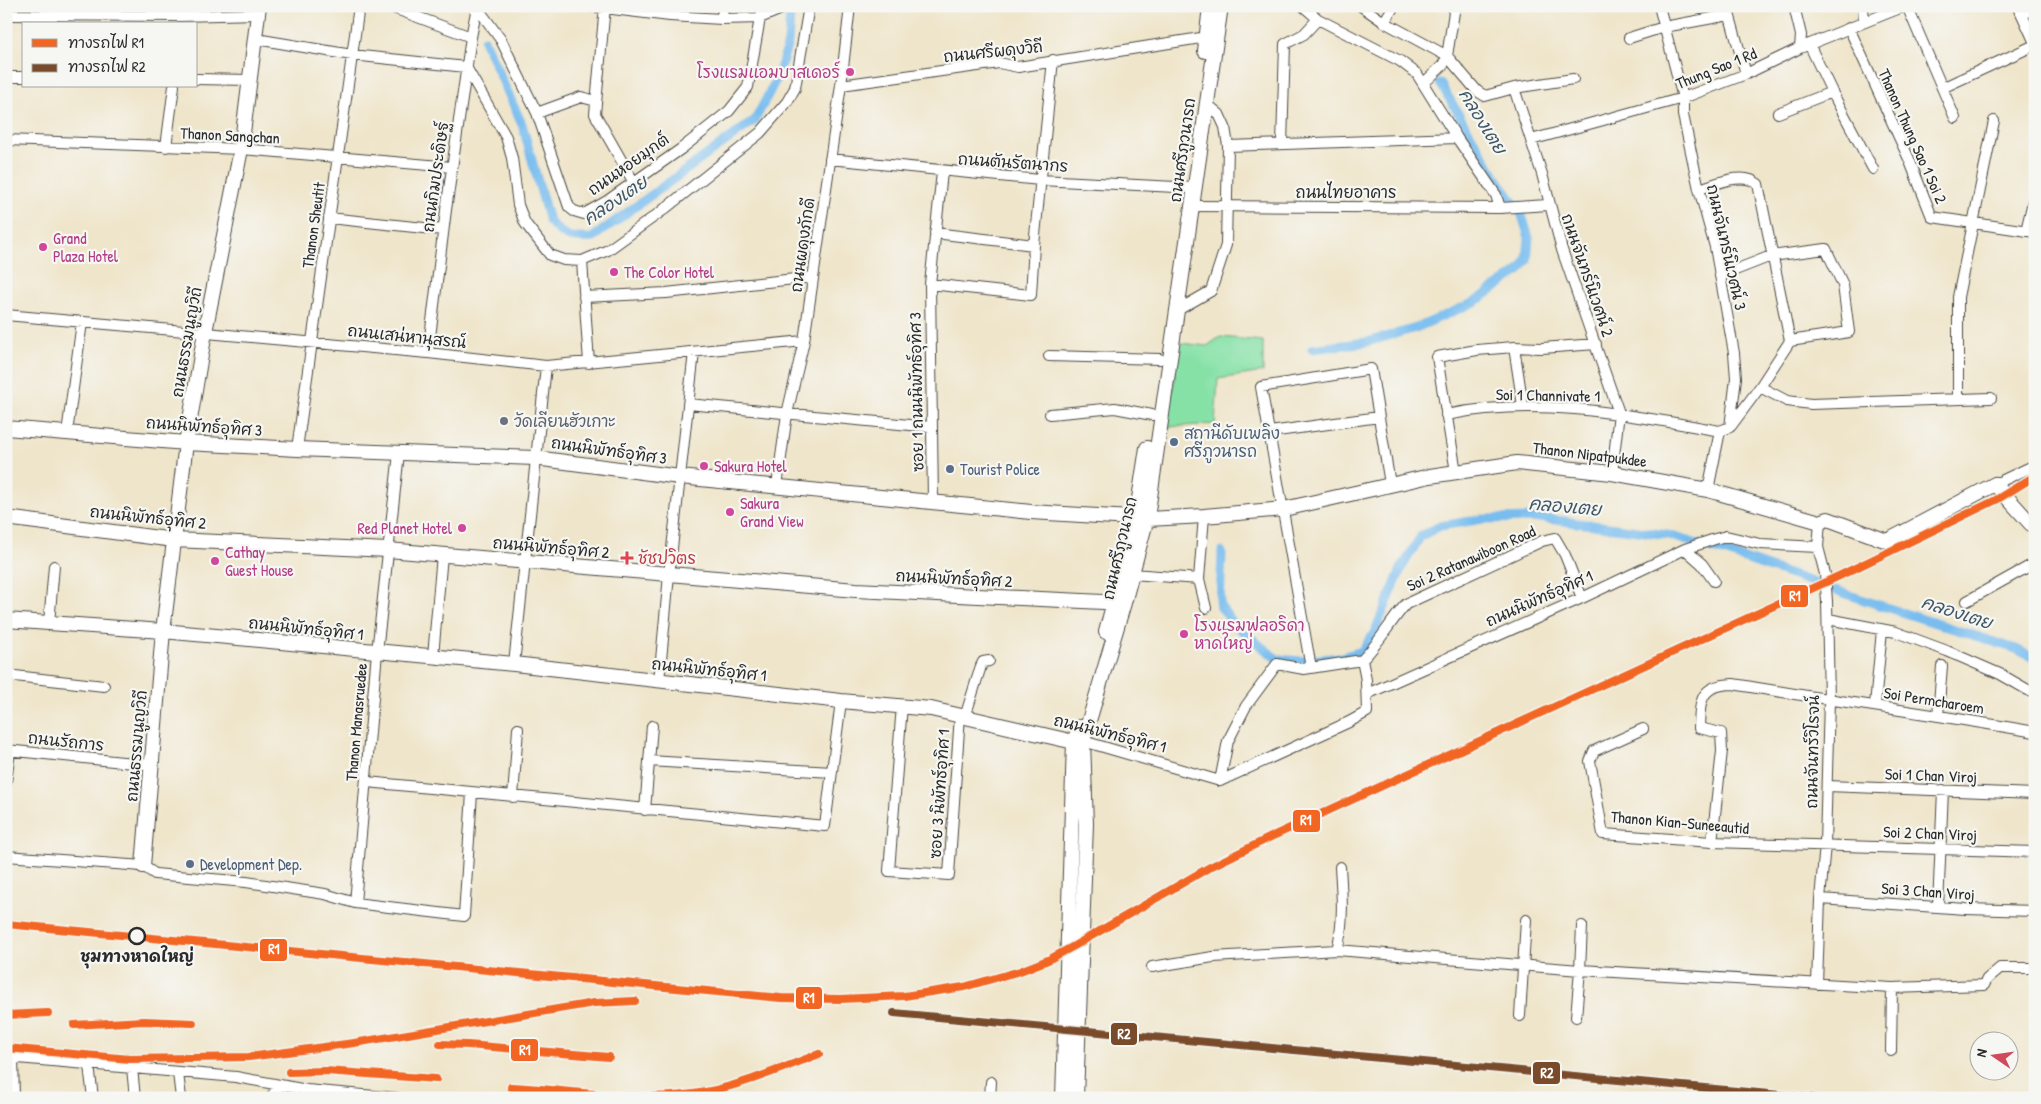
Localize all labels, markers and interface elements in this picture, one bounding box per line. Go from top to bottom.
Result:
legend [22,22,198,88]
text: ทางรถไฟ R1 [68,32,144,53]
street label: ถนนศรีผดุงวิถี [942,35,1044,69]
street label: Thung Sao 1 Rd [1672,42,1760,94]
text: ทางรถไฟ R2 [68,56,146,77]
place label: โรงแรมแอมบาสเดอร์ [697,61,840,83]
street label: Thanon Thung Sao 1 Soi 2 [1873,65,1953,207]
marker: โรงแรมแอมบาสเดอร์ [844,66,856,78]
water label: คลองเตย [1453,83,1514,160]
street label: ถนนศรีภูวนารถ [1164,96,1202,204]
street label: ถนนกิมประดิษฐ์ [416,120,455,234]
street label: Thanon Sangchan [180,121,280,149]
street label: ถนนหอยมุกต์ [583,128,674,202]
street label: ถนนตันรัตนากร [957,147,1069,177]
water label: คลองเตย [578,169,653,231]
street label: Thanon Sheutit [296,180,330,269]
street label: ถนนไทยอาคาร [1296,181,1396,203]
street label: ถนนจันทร์นิเวศน์ 3 [1702,182,1752,312]
street label: ถนนผดุงภักดี [784,196,821,294]
street label: ถนนจันทร์นิเวศน์ 2 [1557,211,1620,340]
place label: Grand Plaza Hotel [53,227,119,267]
marker: Grand Plaza Hotel [37,241,49,253]
place label: The Color Hotel [624,261,715,283]
marker: The Color Hotel [608,266,620,278]
street label: ถนนธรรมนูญวิถี [165,285,209,399]
street label: ซอย 1 ถนนนิพัทธ์อุทิศ 3 [904,312,930,472]
street label: ถนนเสน่หานุสรณ์ [346,319,467,355]
street label: Soi 1 Channivate 1 [1496,383,1601,407]
place label: วัดเลียนฮัวเกาะ [514,410,616,432]
street label: ถนนนิพัทธ์อุทิศ 3 [145,411,263,443]
marker: วัดเลียนฮัวเกาะ [498,415,510,427]
place label: สถานีดับเพลิง ศรีภูวนารถ [1184,422,1280,464]
street label: ถนนนิพัทธ์อุทิศ 3 [549,431,668,471]
marker: สถานีดับเพลิง ศรีภูวนารถ [1168,436,1180,448]
street label: Thanon Nipatpukdee [1532,436,1649,472]
place label: Sakura Hotel [714,455,788,477]
place label: Tourist Police [960,458,1041,480]
marker: Sakura Hotel [698,460,710,472]
marker: Tourist Police [944,463,956,475]
water label: คลองเตย [1528,490,1604,522]
place label: Sakura Grand View [740,492,804,532]
street label: ถนนศรีภูวนารถ [1096,494,1144,602]
street label: ถนนนิพัทธ์อุทิศ 2 [88,500,208,536]
marker: Sakura Grand View [724,506,736,518]
place label: Red Planet Hotel [357,517,453,539]
street label: Soi 2 Ratanawiboon Road [1403,520,1539,596]
marker: Red Planet Hotel [456,522,468,534]
street label: ถนนนิพัทธ์อุทิศ 2 [492,531,611,565]
place label: Cathay Guest House [225,541,294,581]
place label: ชัชปวิตร [638,547,696,569]
marker: ชัชปวิตร [620,551,634,565]
marker: Cathay Guest House [209,555,221,567]
street label: ถนนนิพัทธ์อุทิศ 2 [895,564,1013,594]
street label: ถนนนิพัทธ์อุทิศ 1 [1482,564,1597,633]
line badge: R1 [1780,584,1809,608]
text: R1 [1789,586,1801,605]
water label: คลองเตย [1918,589,1997,636]
street label: ถนนนิพัทธ์อุทิศ 1 [247,611,365,647]
place label: โรงแรมฟลอริดา หาดใหญ่ [1194,614,1305,654]
marker: โรงแรมฟลอริดา หาดใหญ่ [1178,628,1190,640]
street label: ถนนนิพัทธ์อุทิศ 1 [650,652,768,688]
street label: Thanon Manasruedee [340,661,372,782]
street label: Soi Permcharoem [1882,681,1986,719]
street label: ถนนธรรมนูญวิถี [120,689,154,803]
street label: ถนนจันทร์วิโรจน์ [1800,695,1824,809]
street label: ถนนนิพัทธ์อุทิศ 1 [1051,708,1169,760]
street label: ถนนรัถการ [27,726,105,756]
street label: ซอย 3 นิพัทธ์อุทิศ 1 [924,728,956,860]
street label: Soi 1 Chan Viroj [1885,762,1977,788]
street label: Thanon Kian-Suneeautid [1610,805,1750,839]
line badge: R1 [1292,809,1321,833]
text: R1 [1300,810,1312,829]
street label: Soi 2 Chan Viroj [1883,820,1977,846]
place label: Development Dep. [200,853,302,875]
marker: Development Dep. [184,858,196,870]
street label: Soi 3 Chan Viroj [1881,877,1975,905]
marker: ชุมทางหาดใหญ่ [128,927,146,945]
line badge: R1 [259,938,288,962]
text: R1 [268,939,280,958]
place label: ชุมทางหาดใหญ่ [80,945,194,969]
line badge: R1 [795,986,823,1010]
text: R1 [803,988,815,1007]
line badge: R2 [1110,1022,1138,1046]
text: R2 [1118,1024,1131,1043]
north arrow [1968,1032,2018,1082]
line badge: R1 [510,1038,539,1062]
text: R1 [519,1040,531,1059]
text: N [1971,1047,1991,1059]
line badge: R2 [1532,1061,1561,1085]
text: R2 [1541,1063,1554,1082]

